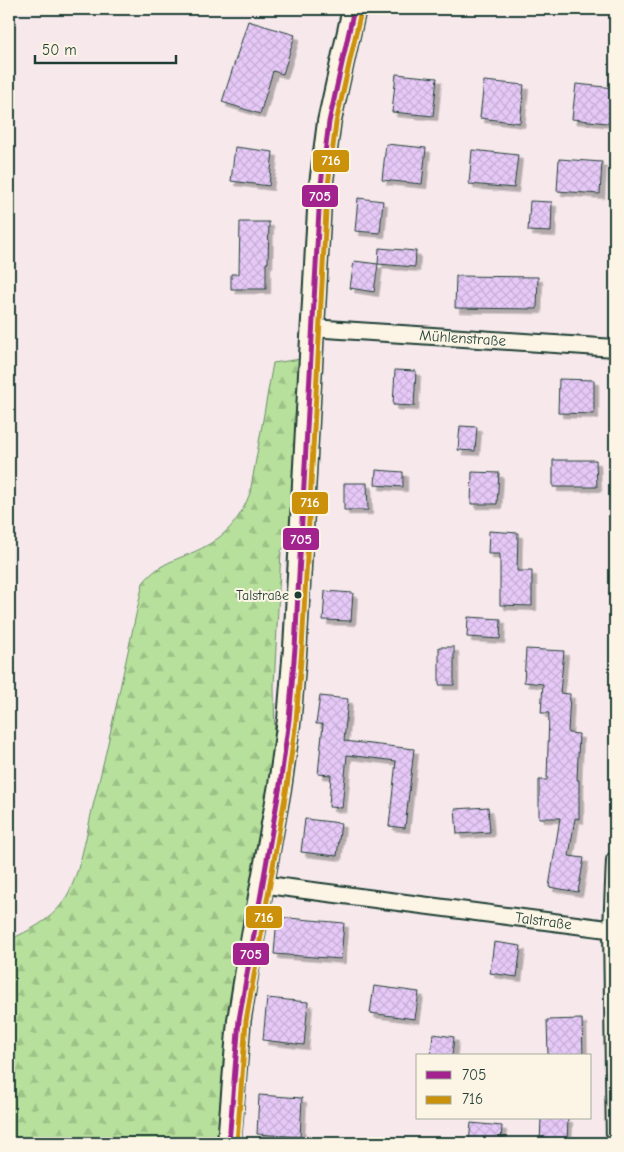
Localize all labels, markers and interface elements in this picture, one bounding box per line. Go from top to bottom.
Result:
scale bar [35,32,176,64]
text: 50 m [42,41,77,59]
line badge: 716 [312,149,350,173]
text: 716 [321,152,341,169]
line badge: 705 [301,184,339,208]
text: 705 [309,188,331,205]
street label: Mühlenstraße [419,326,507,350]
line badge: 716 [291,491,329,515]
text: 716 [300,494,320,511]
line badge: 705 [282,527,320,551]
text: 705 [290,531,312,548]
place label: Talstraße [236,587,289,604]
marker: Talstraße [293,590,303,600]
line badge: 716 [245,905,283,929]
street label: Talstraße [514,908,573,933]
text: 716 [254,909,274,926]
line badge: 705 [232,942,270,966]
text: 705 [240,946,262,963]
legend [416,1054,592,1120]
text: 705 [462,1066,486,1084]
text: 716 [462,1090,483,1108]

